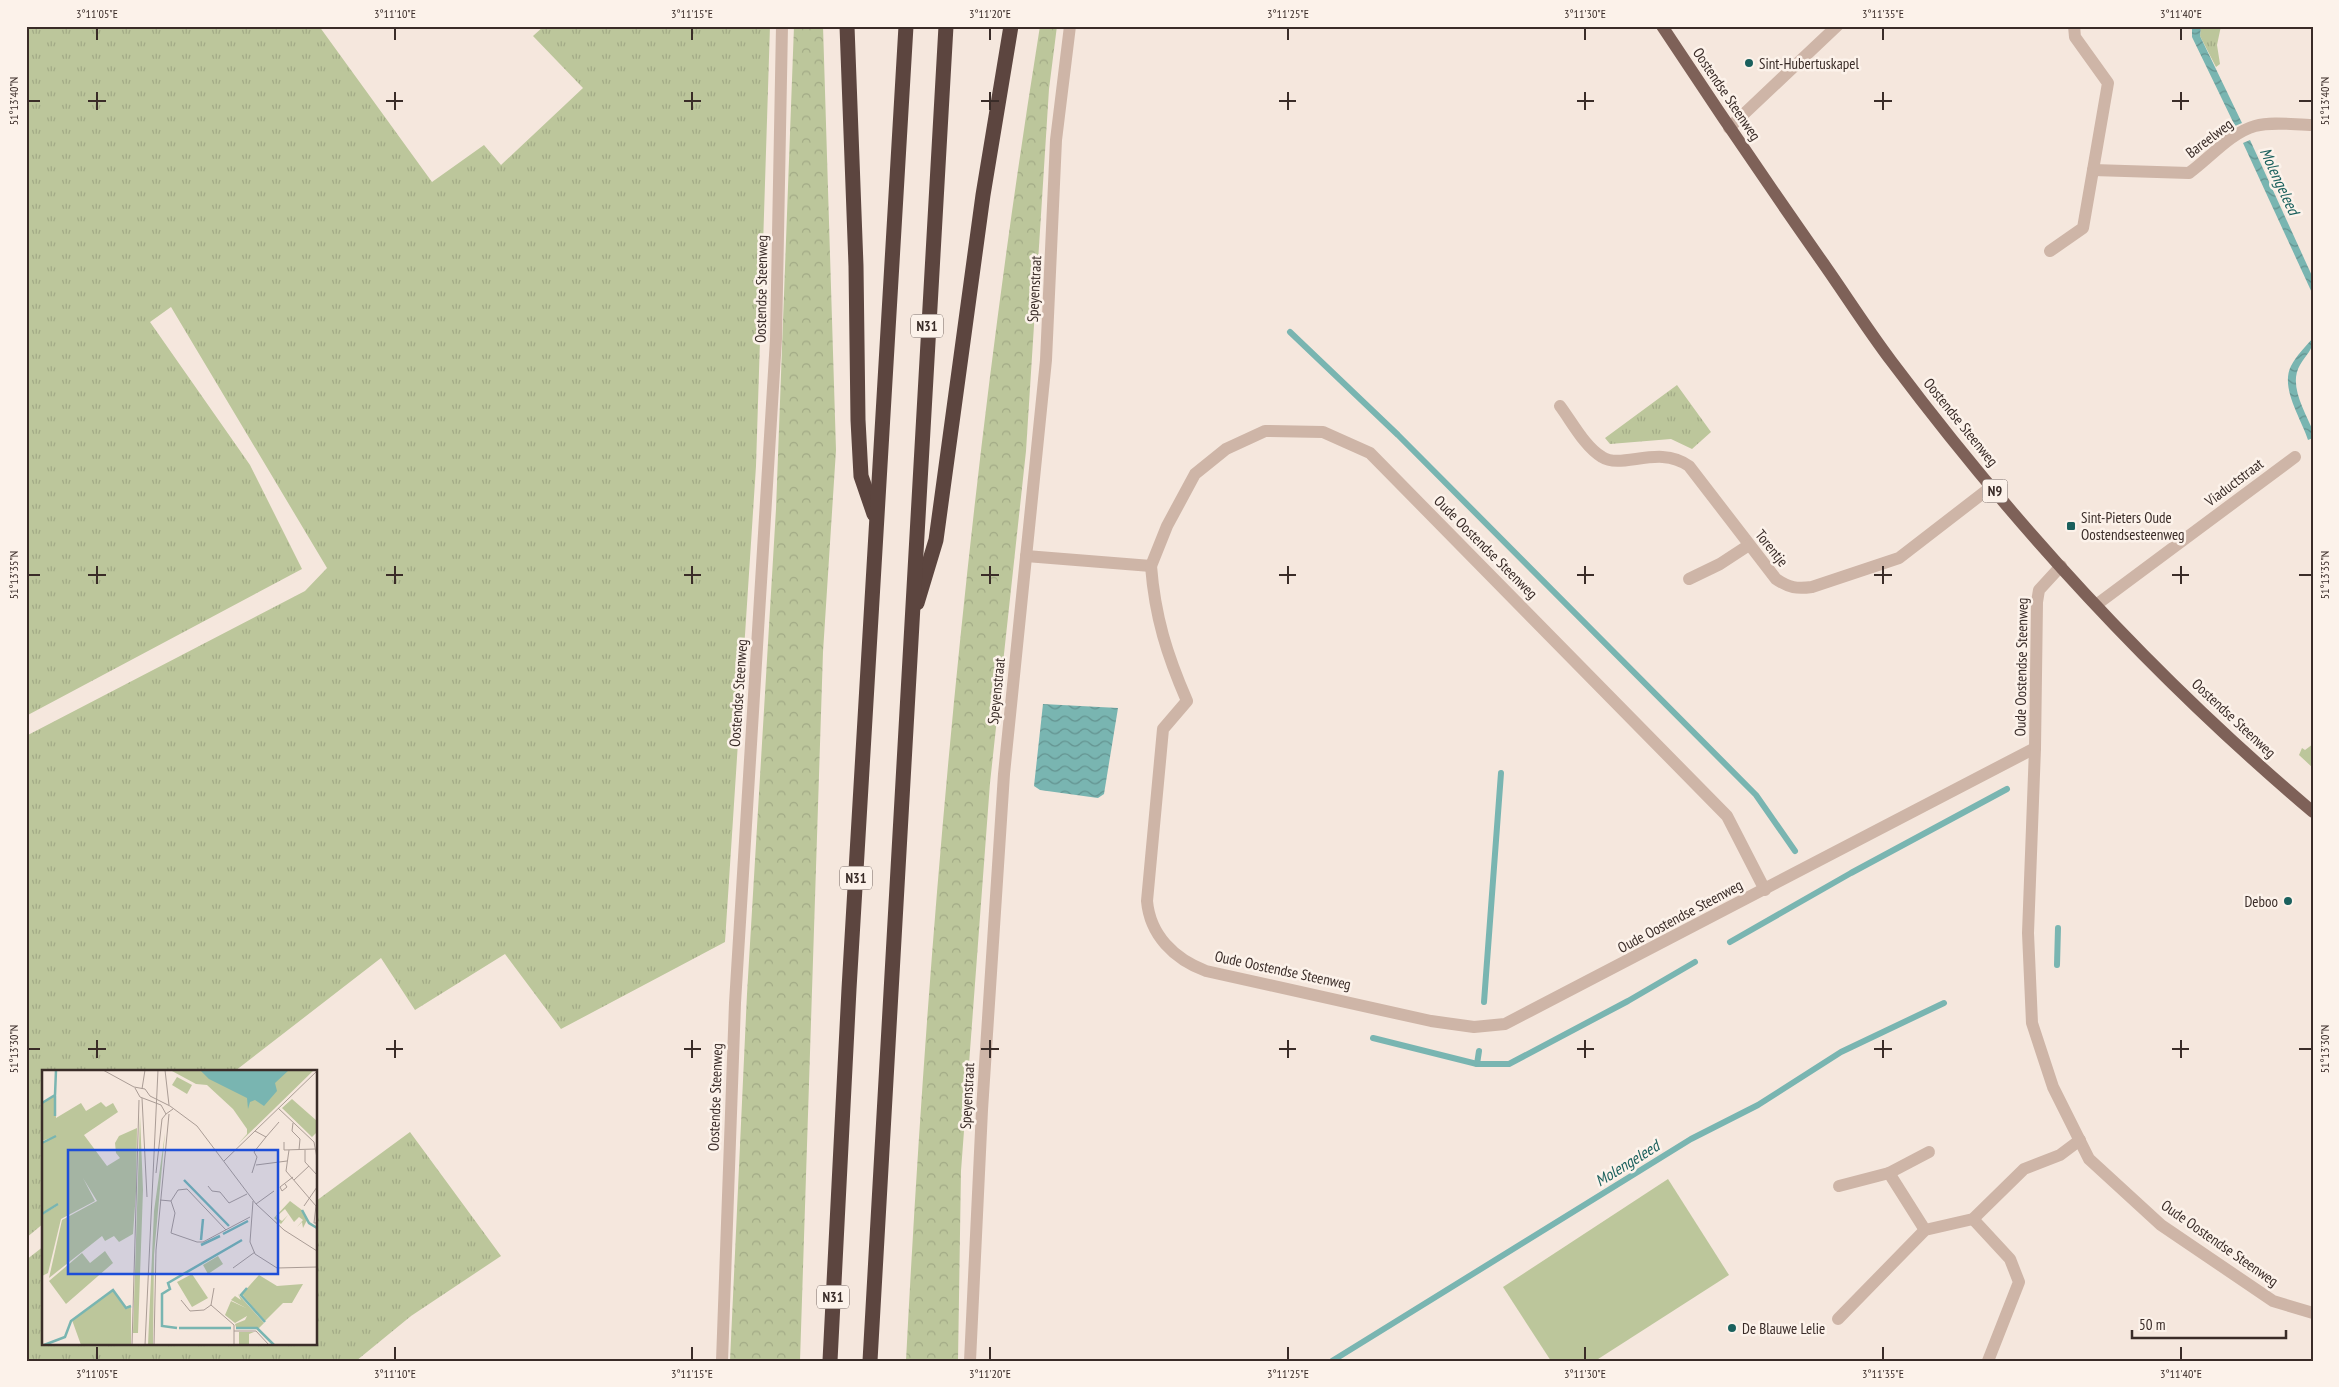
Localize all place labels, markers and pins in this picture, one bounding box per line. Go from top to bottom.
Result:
place label: Sint-Hubertuskapel [1759,54,1859,73]
marker: Sint-Hubertuskapel [1743,57,1755,69]
place label: Sint-Pieters Oude Oostendsesteenweg [2081,508,2185,544]
marker: Sint-Pieters Oude Oostendsesteenweg [2065,520,2077,532]
place label: Deboo [2244,892,2278,911]
marker: Deboo [2282,895,2294,907]
place label: De Blauwe Lelie [1742,1319,1825,1338]
marker: De Blauwe Lelie [1726,1322,1738,1334]

